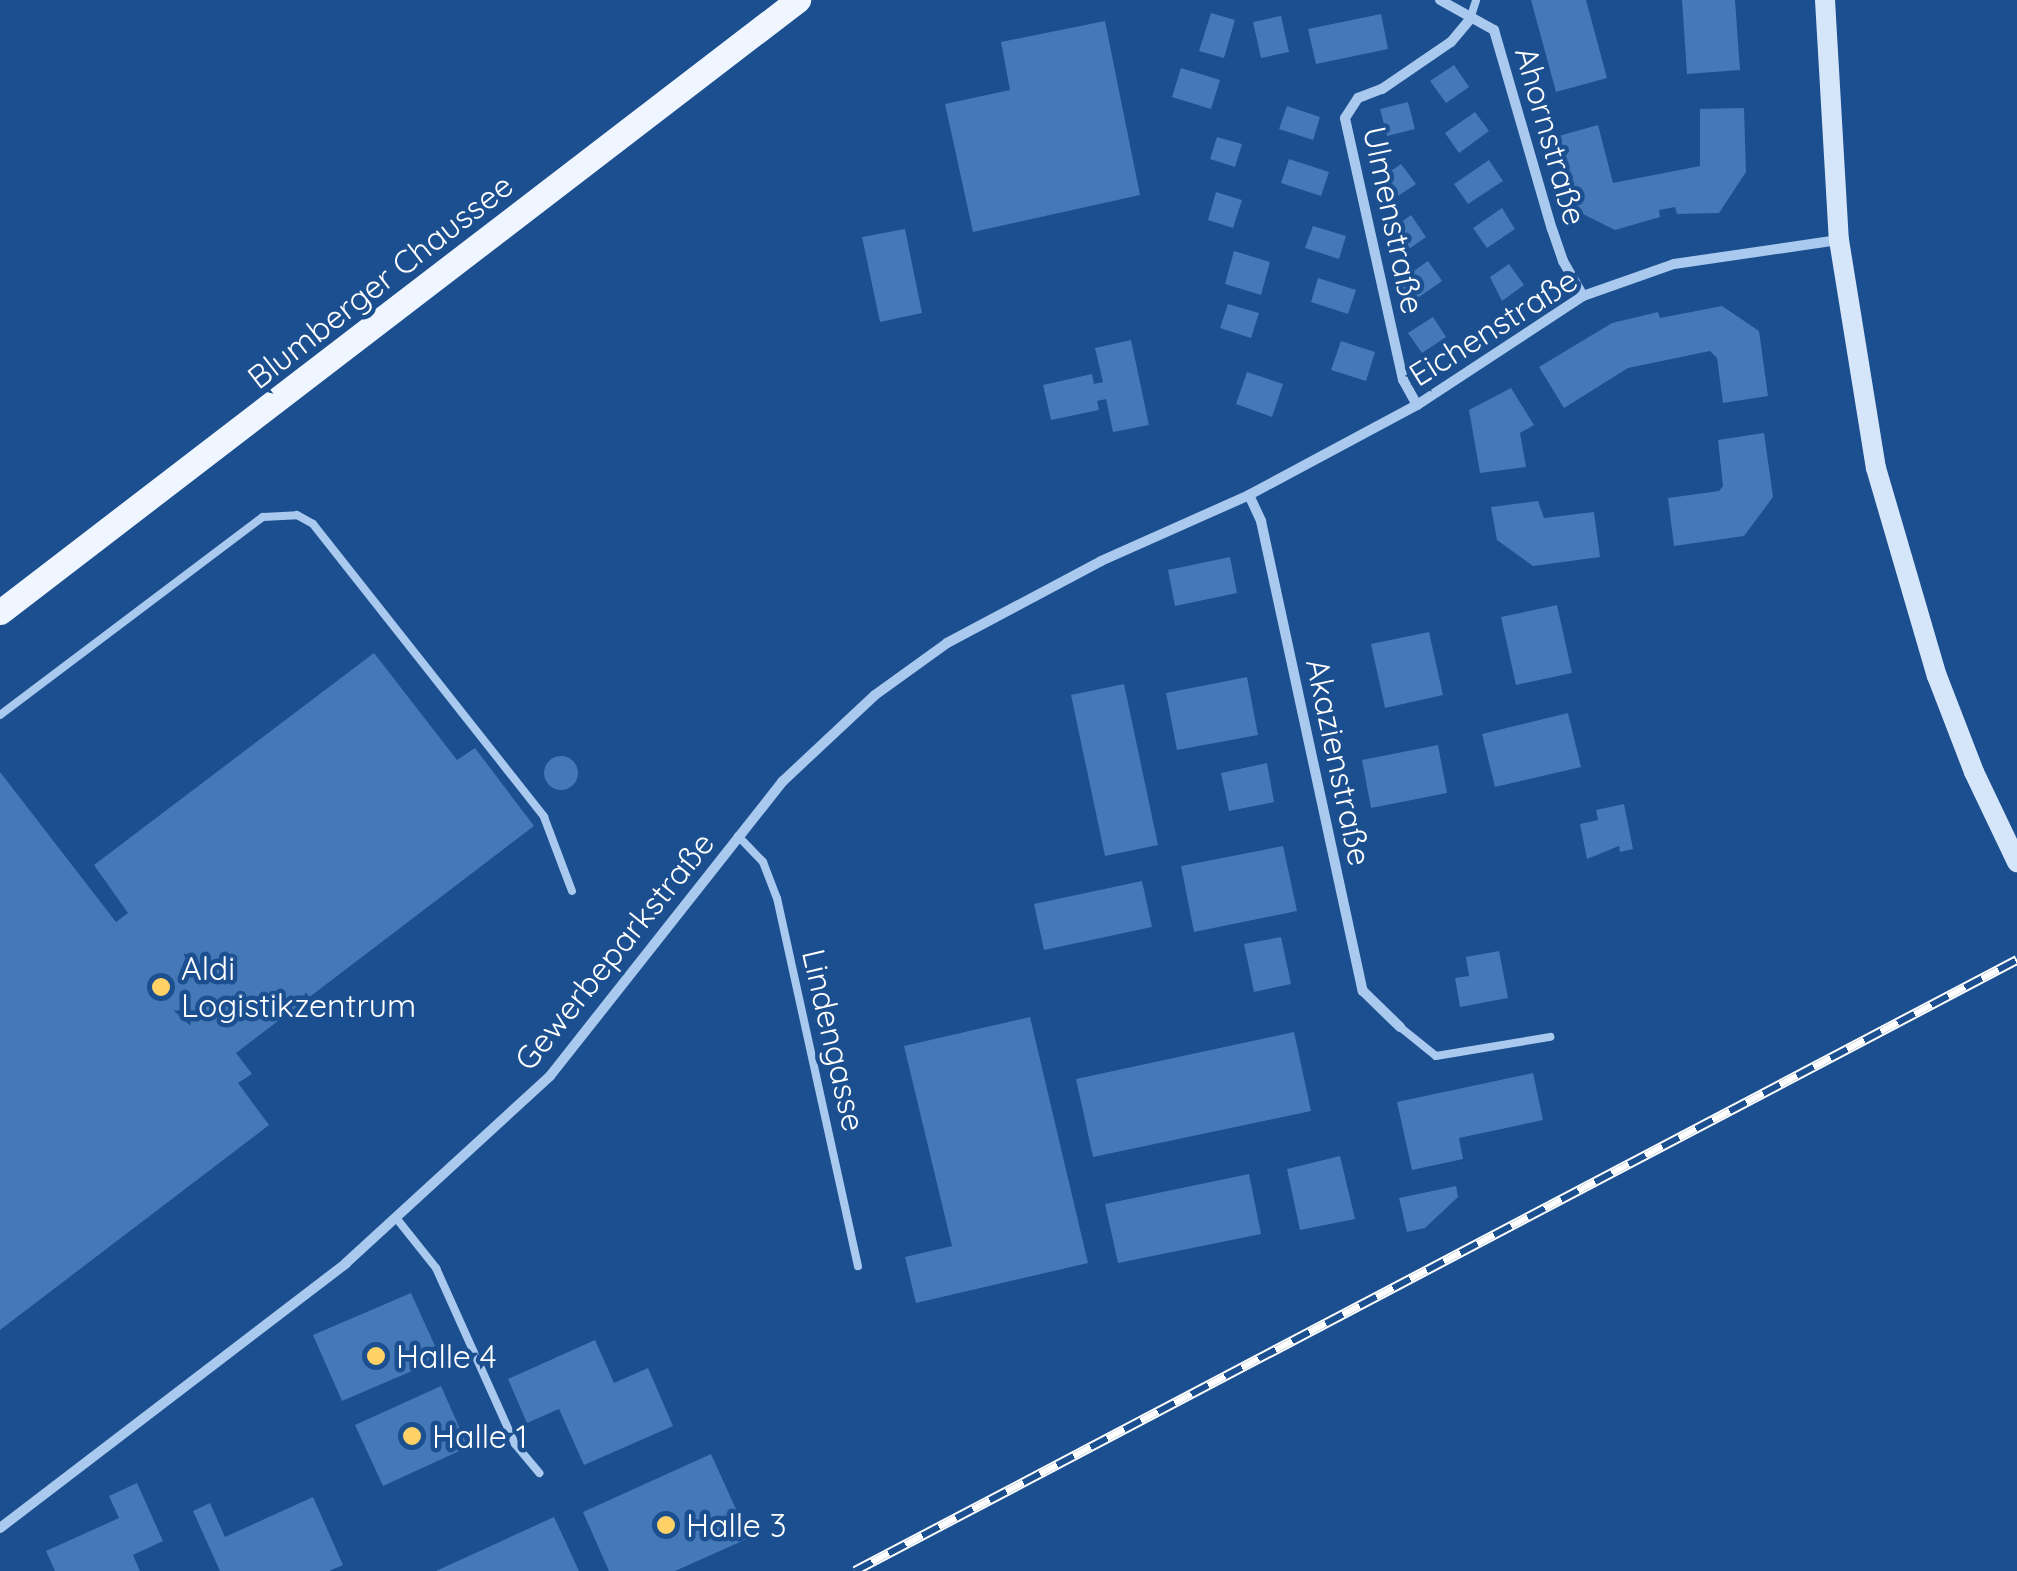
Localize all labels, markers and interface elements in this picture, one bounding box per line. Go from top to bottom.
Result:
street label: Ahornstraße [1507,42,1595,230]
street label: Ulmenstraße [1355,123,1433,317]
street label: Blumberger Chaussee [240,166,520,396]
street label: Eichenstraße [1402,260,1584,394]
street label: Akazienstraße [1298,655,1380,869]
street label: Gewerbeparkstraße [506,824,722,1078]
street label: Lindengasse [794,945,874,1135]
place label: Aldi Logistikzentrum [181,950,416,1025]
marker: Aldi Logistikzentrum [150,976,172,998]
place label: Halle 4 [396,1337,497,1375]
marker: Halle 4 [365,1345,387,1367]
place label: Halle 1 [432,1417,527,1455]
marker: Halle 1 [401,1425,423,1447]
place label: Halle 3 [686,1506,786,1544]
marker: Halle 3 [655,1514,677,1536]

